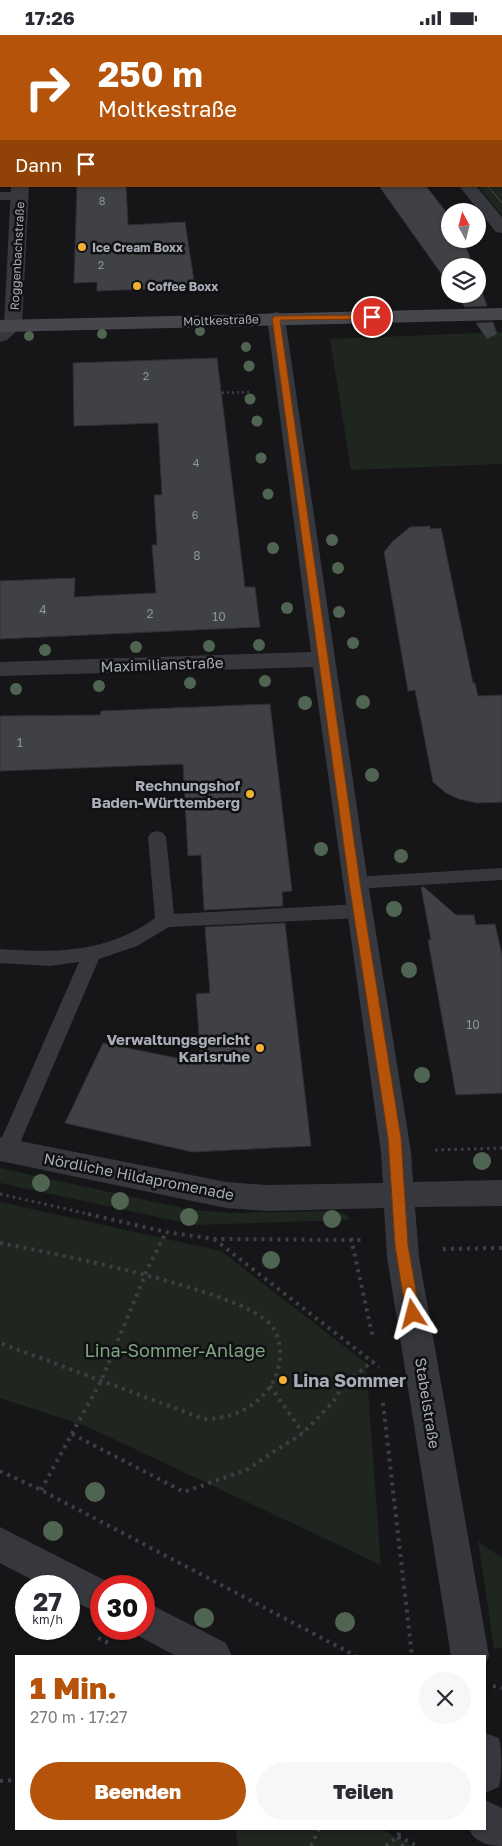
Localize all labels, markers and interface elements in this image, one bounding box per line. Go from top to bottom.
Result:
text: 17:26 [25,6,75,29]
text: 250 m [98,53,203,95]
icon: right [15,55,80,120]
text: Moltkestraße [98,95,237,122]
icon: arrive [72,150,100,178]
text: Dann [15,153,62,176]
house number: 8 [99,194,106,207]
street label: Roggenbachstraße [7,201,27,311]
north arrow [441,203,486,247]
map controls [441,203,486,303]
place label: Ice Cream Boxx [92,240,183,255]
marker: Ice Cream Boxx [76,241,88,253]
house number: 2 [98,258,104,271]
button: layers [441,258,486,303]
place label: Coffee Boxx [147,279,218,294]
marker: Coffee Boxx [131,280,143,292]
pin [351,296,393,338]
icon: arrive [358,303,386,331]
street label: Moltkestraße [183,311,259,329]
house number: 2 [143,369,149,382]
house number: 4 [193,456,200,469]
house number: 6 [192,508,199,521]
house number: 8 [193,548,201,563]
house number: 4 [39,602,47,617]
house number: 2 [147,606,154,621]
house number: 10 [212,609,226,624]
street label: Maximilianstraße [100,653,224,675]
house number: 1 [17,735,23,750]
place label: Rechnungshof Baden-Württemberg [91,776,241,811]
marker: Rechnungshof Baden-Württemberg [244,788,256,800]
house number: 10 [466,1017,480,1032]
place label: Verwaltungsgericht Karlsruhe [106,1030,250,1065]
marker: Verwaltungsgericht Karlsruhe [254,1042,266,1054]
street label: Nördliche Hildapromenade [42,1149,236,1203]
position arrow [386,1287,438,1339]
park label: Lina-Sommer-Anlage [84,1339,266,1361]
street label: Stabelstraße [412,1356,444,1450]
place label: Lina Sommer [293,1369,406,1391]
marker: Lina Sommer [277,1374,289,1386]
speed limit sign: 30 [90,1575,155,1640]
text: 27 [33,1586,62,1617]
text: km/h [32,1612,63,1627]
text: 1 Min. [30,1670,117,1706]
button: close [419,1672,471,1724]
text: 270 m · 17:27 [30,1707,127,1727]
button: Beenden [30,1762,246,1820]
button: Teilen [256,1762,471,1820]

